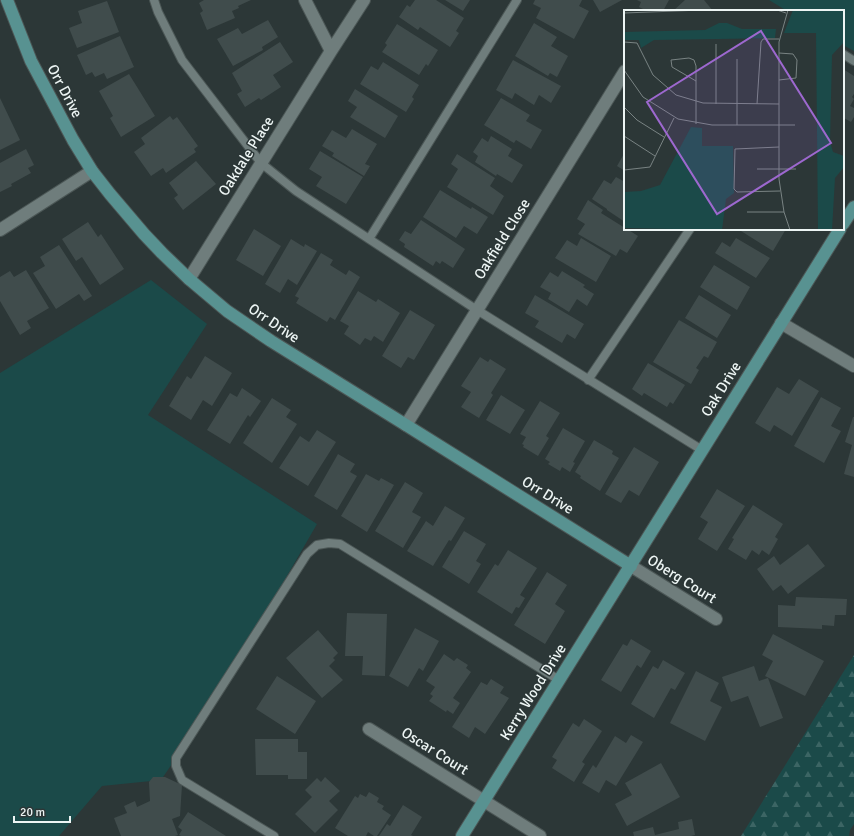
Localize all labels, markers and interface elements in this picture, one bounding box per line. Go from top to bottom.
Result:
inset map [624,10,844,230]
street label: Orr Drive [43,61,87,121]
street label: Oakdale Place [214,113,278,199]
street label: Oakfield Close [470,195,534,283]
street label: Orr Drive [245,299,303,347]
street label: Oak Drive [697,358,745,420]
street label: Orr Drive [519,472,577,518]
street label: Oberg Court [644,551,720,607]
street label: Kerry Wood Drive [496,640,570,744]
street label: Oscar Court [398,723,472,779]
scale bar [14,798,70,824]
text: 20 m [20,805,45,820]

